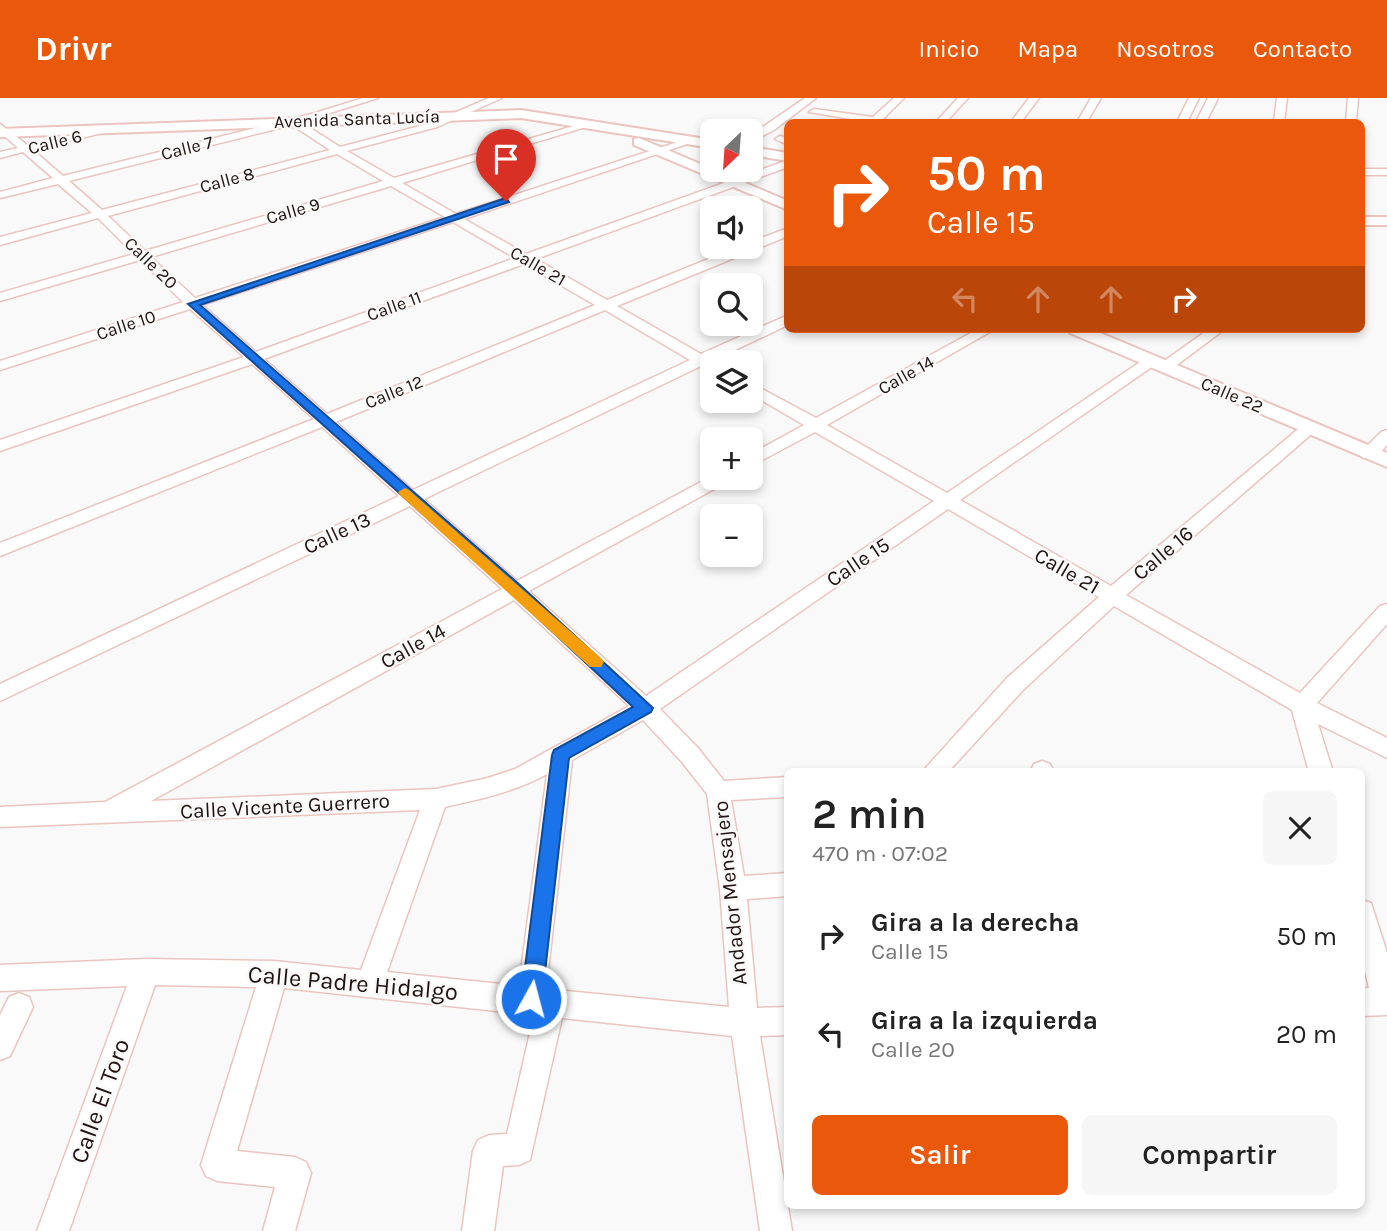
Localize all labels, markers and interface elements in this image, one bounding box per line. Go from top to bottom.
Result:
text: Drivr [35,30,112,68]
text: Inicio [918,35,979,63]
text: Mapa [1017,35,1078,63]
text: Nosotros [1116,35,1215,63]
text: Contacto [1253,35,1352,63]
street label: Avenida Santa Lucía [274,105,440,133]
north arrow [700,119,763,182]
map controls [700,119,763,567]
street label: Calle 6 [26,125,84,159]
pin [476,129,536,201]
street label: Calle 7 [159,131,216,165]
icon: arrive [487,140,525,178]
text: 50 m [927,145,1045,202]
icon: right [812,147,903,238]
street label: Calle 8 [197,162,257,198]
street label: Calle 9 [264,193,322,229]
button: sound [700,196,763,259]
text: Calle 15 [927,204,1035,241]
street label: Calle 20 [120,232,182,294]
street label: Calle 21 [506,241,570,291]
button: search [700,273,763,336]
icon: left [946,280,984,318]
icon: ahead [1019,280,1057,318]
icon: ahead [1092,280,1130,318]
icon: right [1165,280,1203,318]
street label: Calle 11 [364,286,424,326]
street label: Calle 10 [94,305,158,345]
button: layers [700,350,763,413]
street label: Calle 14 [874,351,938,399]
street label: Calle 12 [362,370,426,414]
street label: Calle 22 [1198,372,1266,418]
button: + [700,427,763,490]
button: − [700,504,763,567]
street label: Calle 13 [300,507,374,559]
street label: Calle 16 [1128,521,1198,585]
street label: Calle 15 [822,532,894,592]
street label: Calle 21 [1030,543,1104,599]
street label: Calle 14 [376,618,450,674]
street label: Calle Vicente Guerrero [179,789,391,823]
text: 2 min [812,789,927,839]
button: close [1263,791,1337,865]
street label: Andador Mensajero [708,799,752,987]
text: 470 m · 07:02 [812,840,948,867]
text: Gira a la derecha [871,907,1080,938]
icon: right [812,917,850,955]
text: 50 m [1276,921,1337,952]
text: Calle 15 [871,938,949,965]
street label: Calle Padre Hidalgo [247,960,459,1006]
position arrow [494,962,568,1036]
text: Gira a la izquierda [871,1005,1098,1036]
icon: left [812,1015,850,1053]
text: 20 m [1276,1019,1337,1050]
street label: Calle El Toro [65,1035,135,1167]
text: Calle 20 [871,1036,955,1063]
button: Salir [812,1115,1068,1195]
button: Compartir [1082,1115,1337,1195]

